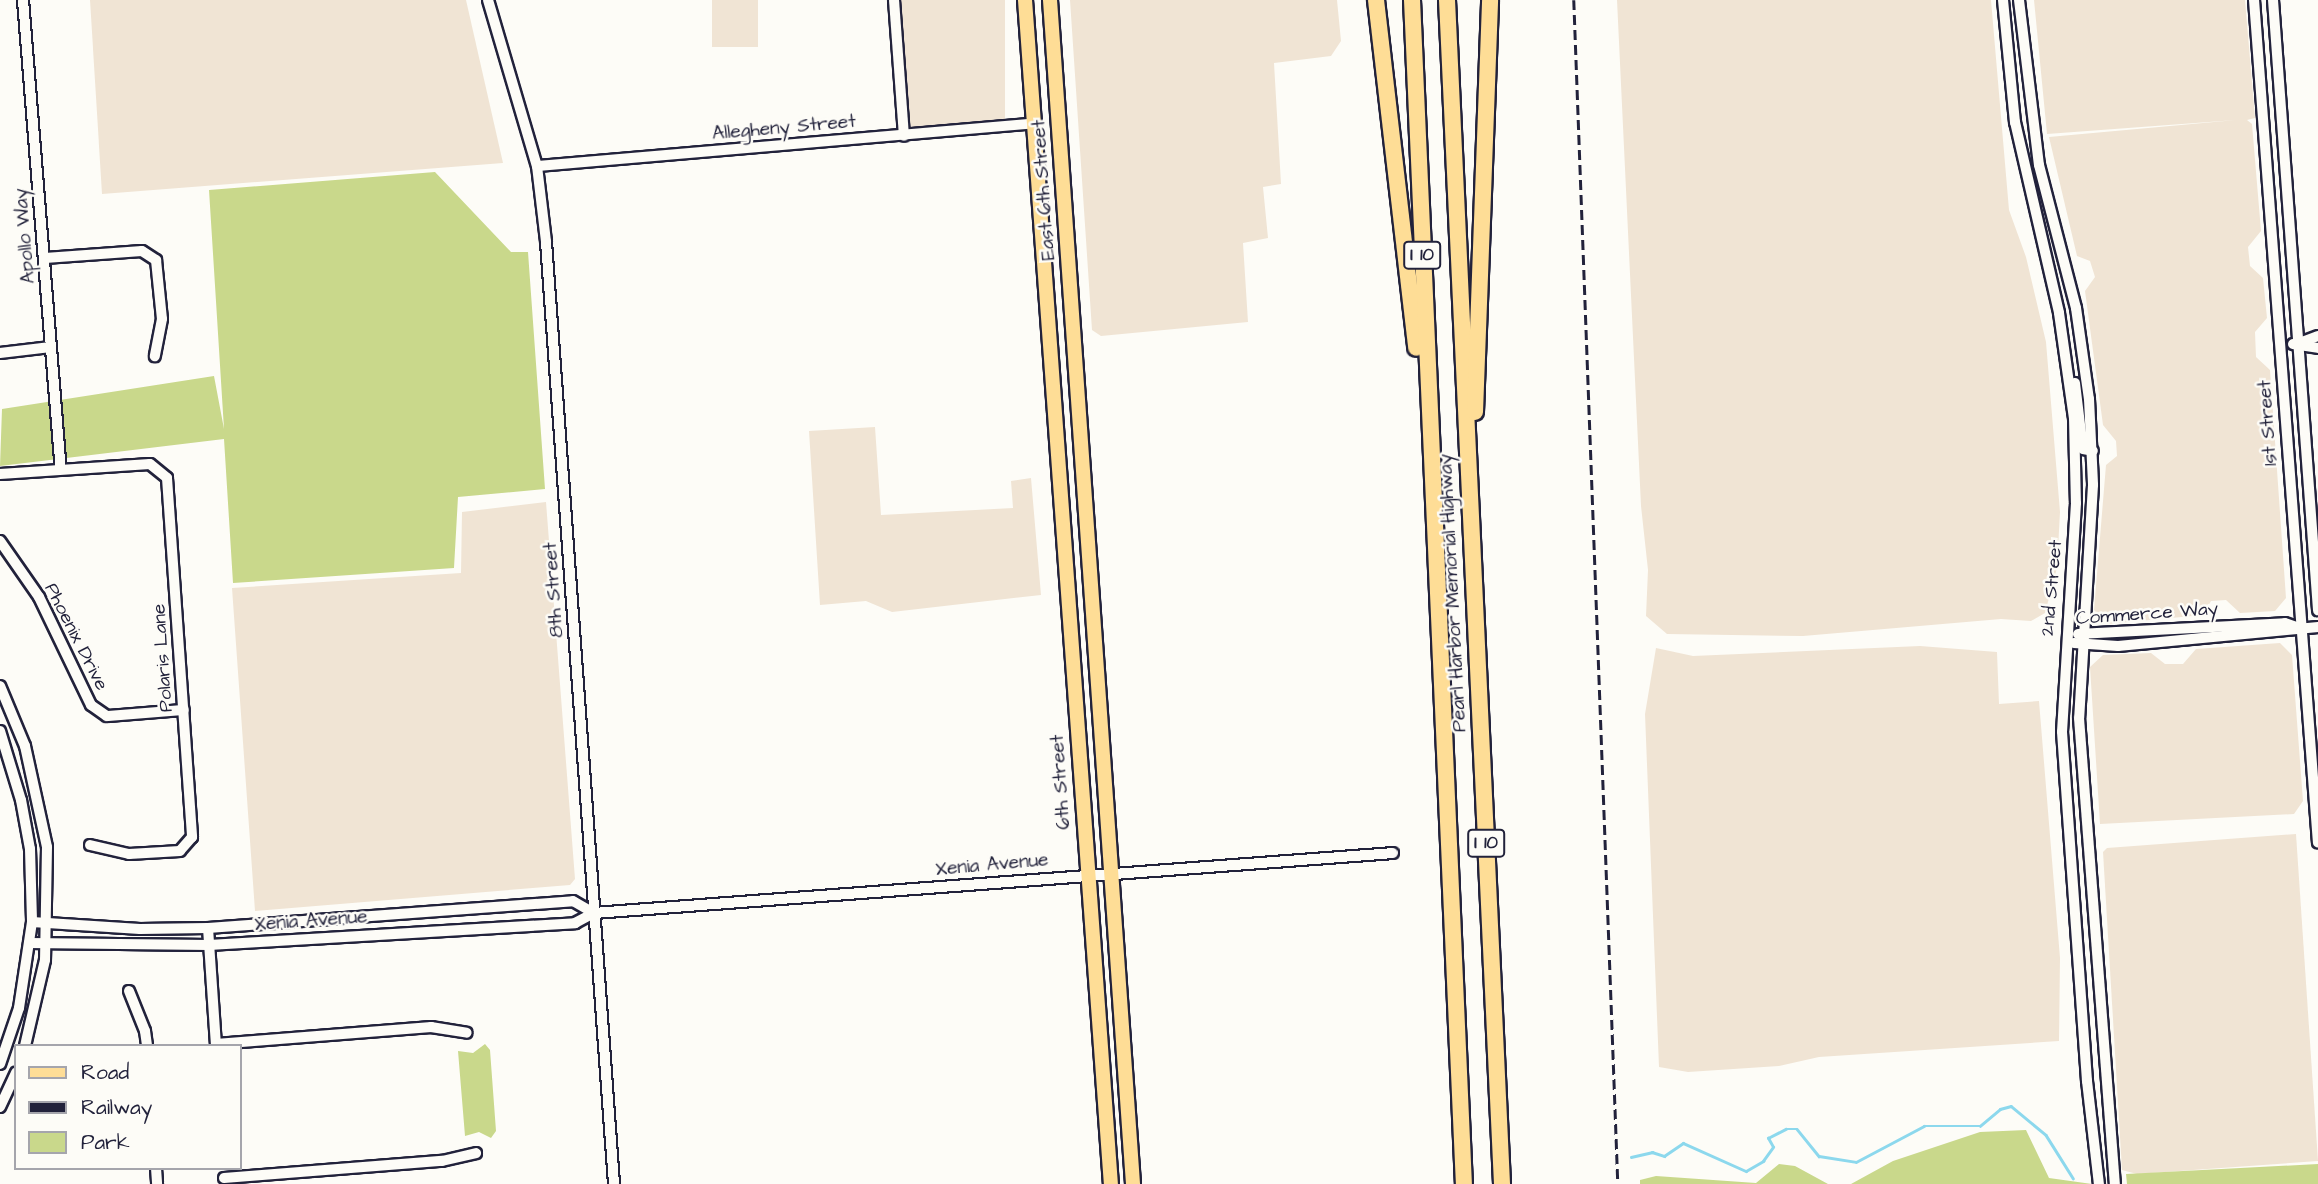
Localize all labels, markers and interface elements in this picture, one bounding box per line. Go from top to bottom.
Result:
street label: Allegheny Street [711,110,857,146]
street label: East 6th Street [1028,119,1060,261]
street label: Apollo Way [9,187,41,285]
road number: I 10 [1403,241,1441,270]
street label: 1st Street [2254,379,2282,467]
street label: Pearl Harbor Memorial Highway [1434,453,1472,733]
street label: 2nd Street [2036,539,2068,637]
street label: 8th Street [539,542,569,638]
street label: Phoenix Drive [39,580,113,694]
street label: Commerce Way [2075,598,2219,630]
street label: Polaris Lane [148,603,178,713]
street label: 6th Street [1046,734,1076,830]
road number: I 10 [1467,828,1505,858]
street label: Xenia Avenue [935,849,1049,881]
street label: Xenia Avenue [254,906,368,936]
legend [14,1044,242,1170]
text: Road [81,1058,129,1087]
text: Railway [81,1093,152,1122]
text: Park [81,1128,130,1157]

